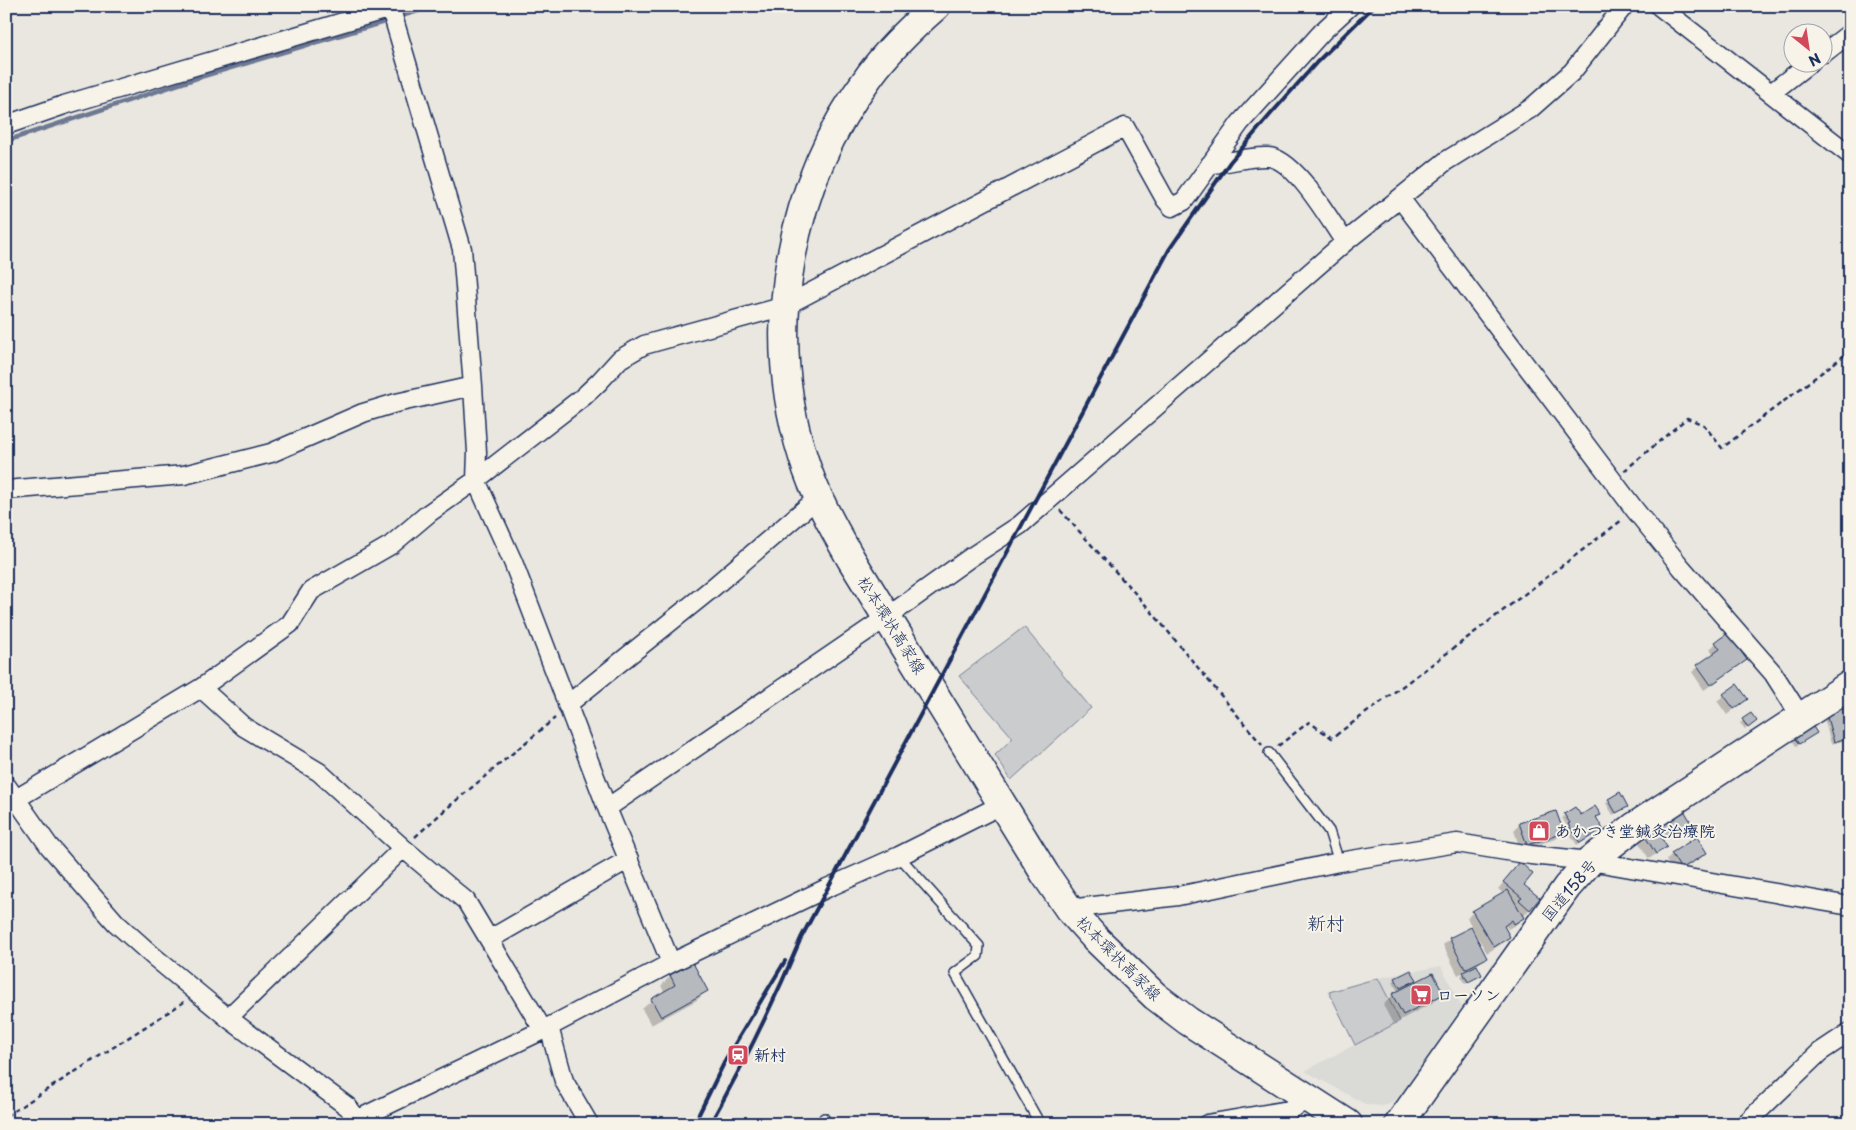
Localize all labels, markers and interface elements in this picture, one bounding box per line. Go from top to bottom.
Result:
north arrow [1784,22,1834,72]
text: N [1805,48,1825,72]
street label: 松本環状高家線 [853,571,933,678]
place label: あかつき堂鍼灸治療院 [1555,818,1715,842]
shop icon: あかつき堂鍼灸治療院 [1527,819,1551,843]
street label: 国道158号 [1535,853,1602,926]
district label: 新村 [1307,908,1345,936]
street label: 松本環状高家線 [1072,909,1168,1005]
place label: ローソン [1437,982,1501,1006]
supermarket icon: ローソン [1409,983,1433,1007]
place label: 新村 [754,1042,786,1066]
station icon: 新村 [726,1043,750,1067]

